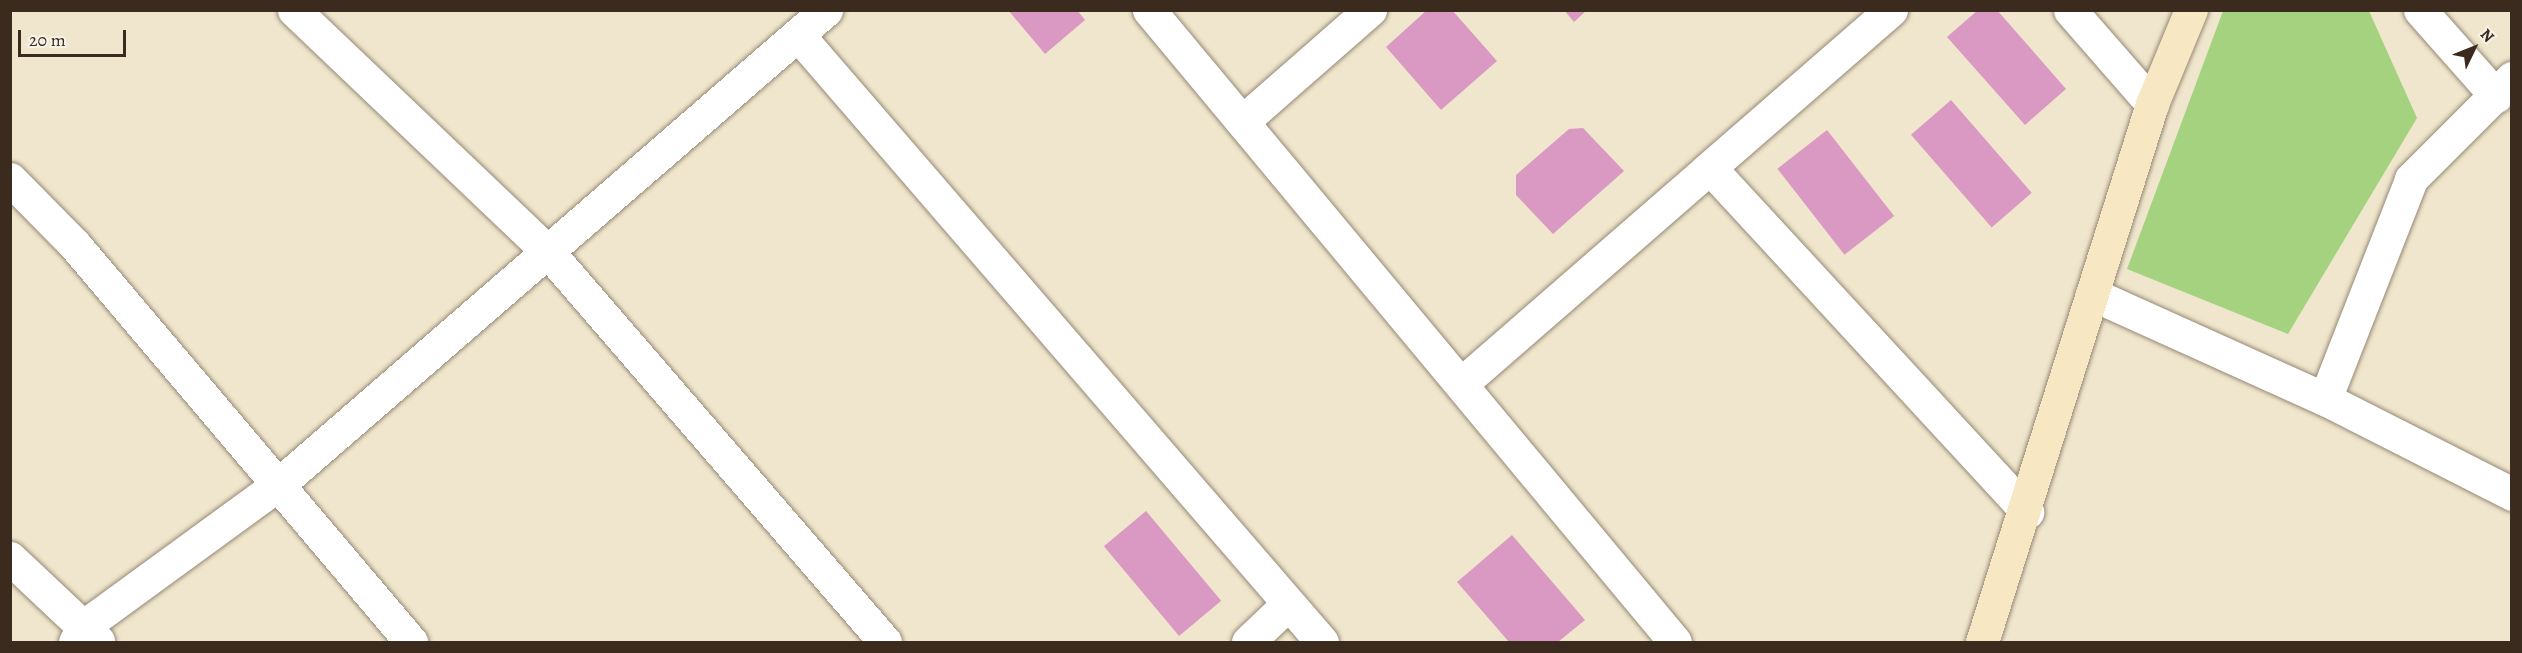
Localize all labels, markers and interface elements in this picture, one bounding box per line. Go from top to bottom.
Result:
scale bar [21,18,129,56]
north arrow [2444,18,2504,78]
text: N [2475,24,2499,47]
text: 20 m [29,28,66,52]

